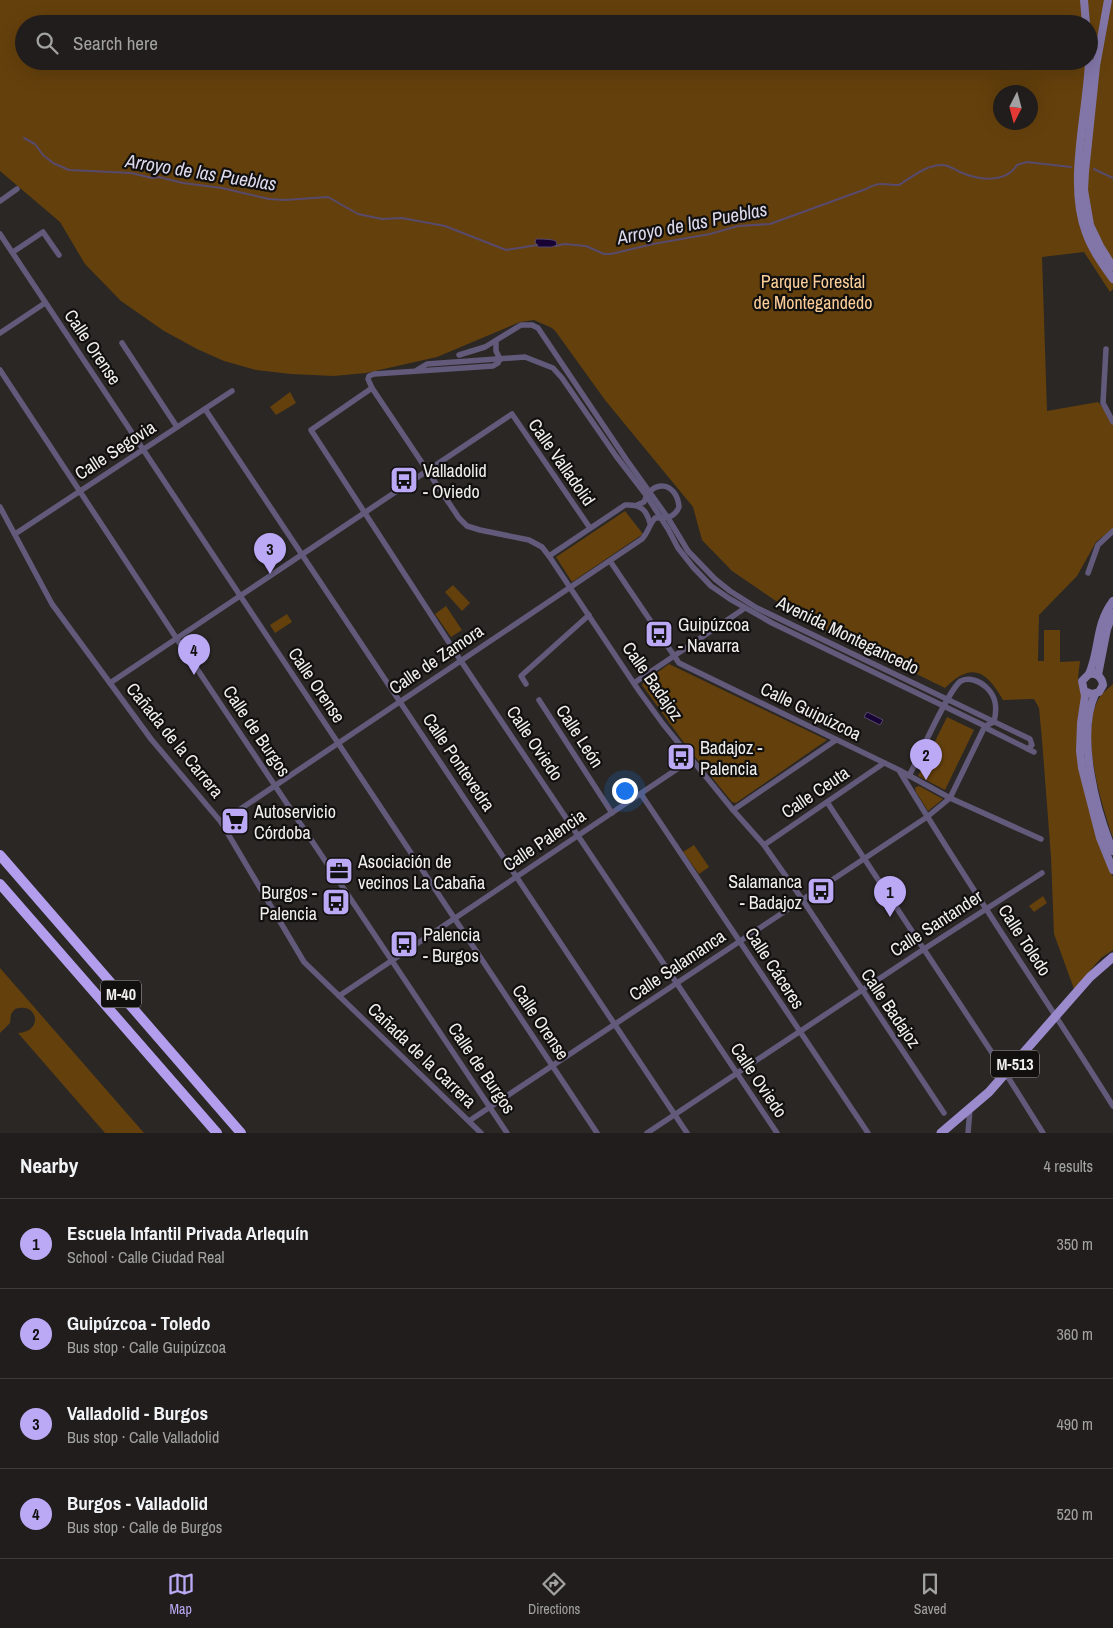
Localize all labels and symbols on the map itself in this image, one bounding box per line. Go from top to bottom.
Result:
north arrow [993,85,1038,130]
water label: Arroyo de las Pueblas [123,147,279,197]
water label: Arroyo de las Pueblas [614,196,769,250]
park label: Parque Forestal de Montegandedo [754,269,873,315]
street label: Calle Orense [59,304,127,390]
street label: Calle Valladolid [523,413,601,511]
street label: Calle Segovia [70,414,160,486]
place label: Valladolid - Oviedo [423,458,487,504]
bus stop icon: Valladolid - Oviedo [389,465,419,495]
pin: 3 [254,533,286,574]
street label: Avenida Montegancedo [772,589,923,680]
place label: Guipúzcoa - Navarra [678,612,749,658]
street label: Calle de Zamora [384,618,488,700]
bus stop icon: Guipúzcoa - Navarra [644,619,674,649]
pin: 4 [178,634,210,675]
street label: Calle Badajoz [617,637,689,725]
street label: Calle Orense [283,642,351,728]
street label: Calle Guipúzcoa [756,676,866,746]
street label: Cañada de la Carrera [121,677,229,803]
street label: Calle de Burgos [217,680,297,782]
street label: Calle León [550,700,610,772]
street label: Calle Oviedo [501,701,569,785]
street label: Calle Pontevedra [417,708,501,816]
place label: Badajoz - Palencia [700,735,762,781]
pin: 2 [910,739,942,780]
bus stop icon: Badajoz - Palencia [666,742,696,772]
street label: Calle Ceuta [776,760,854,824]
your location [612,778,638,804]
place label: Autoservicio Córdoba [253,799,336,845]
street label: Calle Palencia [498,803,590,877]
supermarket icon: Autoservicio Córdoba [220,806,250,836]
place label: Asociación de vecinos La Cabaña [357,849,485,895]
office icon: Asociación de vecinos La Cabaña [324,856,354,886]
place label: Salamanca - Badajoz [728,869,802,915]
bus stop icon: Salamanca - Badajoz [806,876,836,906]
pin: 1 [874,876,906,917]
place label: Burgos - Palencia [260,880,317,926]
street label: Calle Santander [885,884,987,962]
bus stop icon: Burgos - Palencia [321,887,351,917]
street label: Calle Toledo [992,899,1058,981]
place label: Palencia - Burgos [423,922,480,968]
street label: Calle Cáceres [739,922,811,1014]
street label: Calle Salamanca [624,923,730,1007]
bus stop icon: Palencia - Burgos [389,929,419,959]
street label: Calle Badajoz [855,963,927,1053]
street label: Calle Orense [507,979,575,1065]
road number: M-40 [101,981,141,1008]
street label: Cañada de la Carrera [362,997,482,1113]
street label: Calle de Burgos [442,1017,522,1119]
street label: Calle Oviedo [725,1038,793,1122]
road number: M-513 [991,1050,1039,1078]

